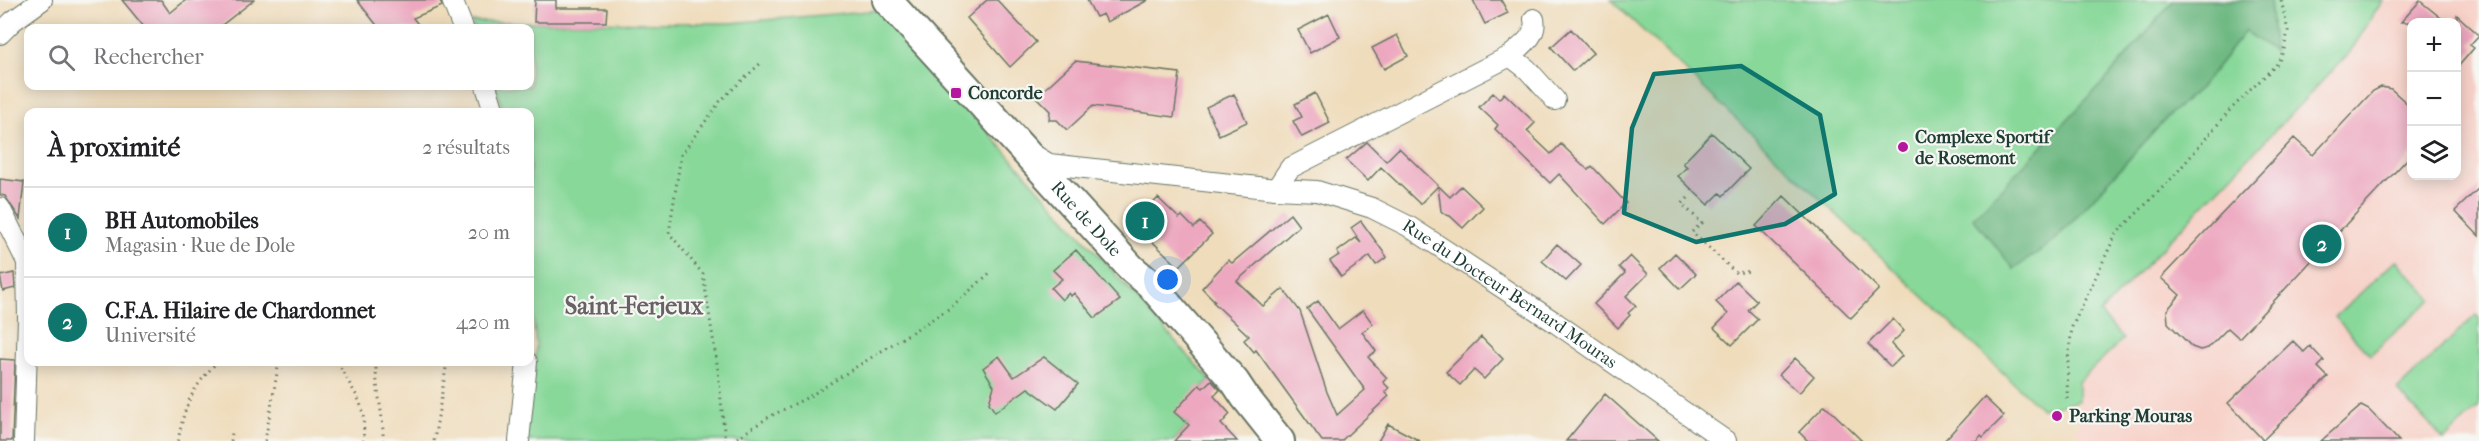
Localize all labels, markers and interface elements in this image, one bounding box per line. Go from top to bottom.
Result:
map controls [2407,18,2461,180]
button: + [2407,18,2461,72]
search box [24,24,534,90]
icon: search [45,41,78,74]
text: Rechercher [93,44,204,70]
button: − [2407,72,2461,126]
place label: Concorde [968,83,1043,104]
marker: Concorde [949,86,963,100]
button: layers [2407,126,2461,180]
place label: Complexe Sportif de Rosemont [1915,127,2054,169]
text: À proximité [48,132,180,163]
text: 2 résultats [422,136,510,159]
marker: Complexe Sportif de Rosemont [1896,140,1910,154]
street label: Rue de Dole [1047,177,1126,261]
pin: 1 [1126,198,1164,244]
text: BH Automobiles [105,208,259,234]
street label: Rue du Docteur Bernard Mouras [1399,215,1621,373]
text: 1 [64,221,71,244]
text: 20 m [468,221,510,244]
pin: 2 [2302,222,2342,266]
text: Magasin · Rue de Dole [105,234,295,257]
your location [1153,265,1182,294]
district label: Saint-Ferjeux [565,292,704,320]
text: C.F.A. Hilaire de Chardonnet [105,298,376,324]
text: 2 [62,311,73,334]
text: 420 m [456,311,510,334]
text: Université [105,324,196,347]
place label: Parking Mouras [2069,406,2192,427]
marker: Parking Mouras [2050,409,2064,423]

